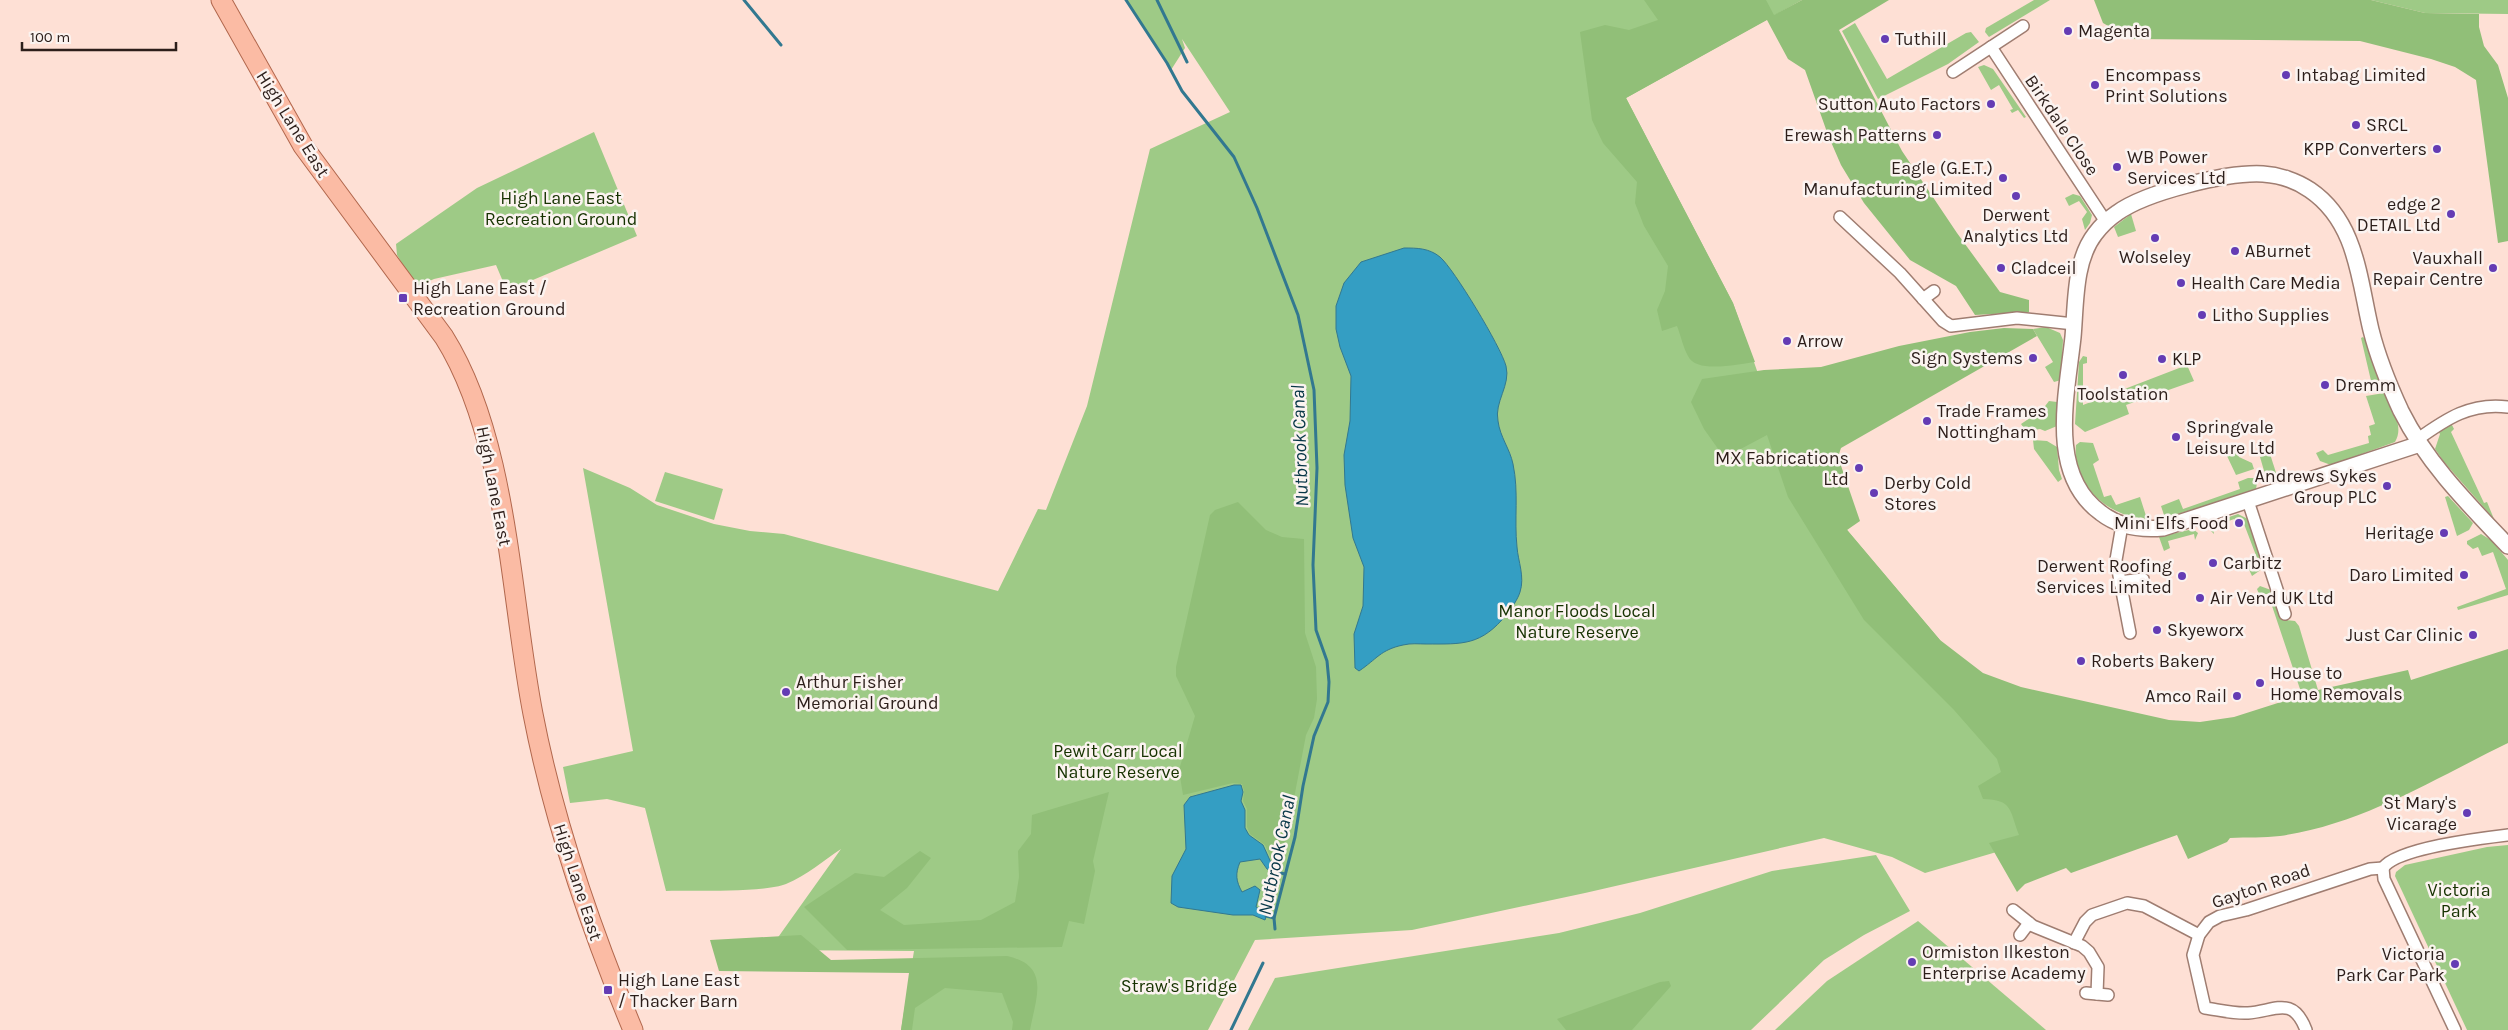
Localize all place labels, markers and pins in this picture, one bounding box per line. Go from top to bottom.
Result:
place label: Magenta [2078,20,2150,42]
marker: Magenta [2062,25,2074,37]
place label: Tuthill [1895,28,1947,50]
marker: Tuthill [1879,33,1891,45]
place label: Encompass Print Solutions [2105,64,2228,107]
place label: Intabag Limited [2296,64,2426,86]
marker: Intabag Limited [2280,69,2292,81]
marker: Encompass Print Solutions [2089,79,2101,91]
place label: Sutton Auto Factors [1818,93,1981,115]
marker: Sutton Auto Factors [1985,98,1997,110]
place label: SRCL [2366,114,2408,136]
marker: SRCL [2350,119,2362,131]
place label: Erewash Patterns [1784,124,1927,146]
marker: Erewash Patterns [1931,129,1943,141]
place label: KPP Converters [2303,138,2427,160]
marker: KPP Converters [2431,143,2443,155]
place label: WB Power Services Ltd [2127,146,2226,189]
place label: Eagle (G.E.T.) Manufacturing Limited [1803,157,1993,200]
marker: WB Power Services Ltd [2111,161,2123,173]
marker: Eagle (G.E.T.) Manufacturing Limited [1997,172,2009,184]
marker: Derwent Analytics Ltd [2010,190,2022,202]
place label: edge 2 DETAIL Ltd [2357,193,2441,236]
place label: Derwent Analytics Ltd [1963,204,2069,247]
marker: edge 2 DETAIL Ltd [2445,208,2457,220]
marker: Wolseley [2149,232,2161,244]
place label: ABurnet [2245,240,2311,262]
marker: ABurnet [2229,245,2241,257]
place label: Wolseley [2119,246,2191,268]
place label: Vauxhall Repair Centre [2372,247,2483,290]
place label: Cladceil [2011,257,2077,279]
marker: Cladceil [1995,262,2007,274]
marker: Vauxhall Repair Centre [2487,262,2499,274]
place label: Health Care Media [2191,272,2341,294]
place label: High Lane East / Recreation Ground [413,277,566,320]
marker: Health Care Media [2175,277,2187,289]
marker: High Lane East / Recreation Ground [397,292,409,304]
place label: Litho Supplies [2212,304,2329,326]
marker: Litho Supplies [2196,309,2208,321]
place label: Arrow [1797,330,1843,352]
marker: Arrow [1781,335,1793,347]
place label: Sign Systems [1910,347,2023,369]
place label: KLP [2172,348,2201,370]
marker: Sign Systems [2027,352,2039,364]
marker: KLP [2156,353,2168,365]
marker: Toolstation [2117,369,2129,381]
place label: Dremm [2335,374,2396,396]
marker: Dremm [2319,379,2331,391]
place label: Toolstation [2077,383,2169,405]
place label: Trade Frames Nottingham [1937,400,2047,443]
marker: Trade Frames Nottingham [1921,415,1933,427]
place label: Springvale Leisure Ltd [2186,416,2275,459]
marker: Springvale Leisure Ltd [2170,431,2182,443]
place label: MX Fabrications Ltd [1715,447,1849,490]
marker: MX Fabrications Ltd [1853,462,1865,474]
place label: Andrews Sykes Group PLC [2255,465,2377,508]
place label: Derby Cold Stores [1884,472,1972,515]
marker: Andrews Sykes Group PLC [2381,480,2393,492]
marker: Derby Cold Stores [1868,487,1880,499]
place label: Mini Elfs Food [2114,512,2229,534]
marker: Mini Elfs Food [2233,517,2245,529]
place label: Heritage [2365,522,2434,544]
marker: Heritage [2438,527,2450,539]
place label: Carbitz [2223,552,2282,574]
place label: Derwent Roofing Services Limited [2036,555,2172,598]
marker: Carbitz [2207,557,2219,569]
place label: Daro Limited [2349,564,2454,586]
marker: Daro Limited [2458,569,2470,581]
marker: Derwent Roofing Services Limited [2176,570,2188,582]
place label: Air Vend UK Ltd [2210,587,2334,609]
marker: Air Vend UK Ltd [2194,592,2206,604]
place label: Skyeworx [2167,619,2244,641]
marker: Skyeworx [2151,624,2163,636]
place label: Just Car Clinic [2346,624,2463,646]
marker: Just Car Clinic [2467,629,2479,641]
place label: Roberts Bakery [2091,650,2215,672]
marker: Roberts Bakery [2075,655,2087,667]
place label: House to Home Removals [2270,662,2403,705]
place label: Arthur Fisher Memorial Ground [796,671,939,714]
marker: House to Home Removals [2254,677,2266,689]
place label: Amco Rail [2145,685,2227,707]
marker: Arthur Fisher Memorial Ground [780,686,792,698]
marker: Amco Rail [2231,690,2243,702]
place label: St Mary's Vicarage [2383,792,2457,835]
marker: St Mary's Vicarage [2461,807,2473,819]
place label: Ormiston Ilkeston Enterprise Academy [1922,941,2086,984]
place label: Victoria Park Car Park [2336,943,2445,986]
marker: Ormiston Ilkeston Enterprise Academy [1906,956,1918,968]
marker: Victoria Park Car Park [2449,958,2461,970]
place label: High Lane East / Thacker Barn [618,969,740,1012]
marker: High Lane East / Thacker Barn [602,984,614,996]

